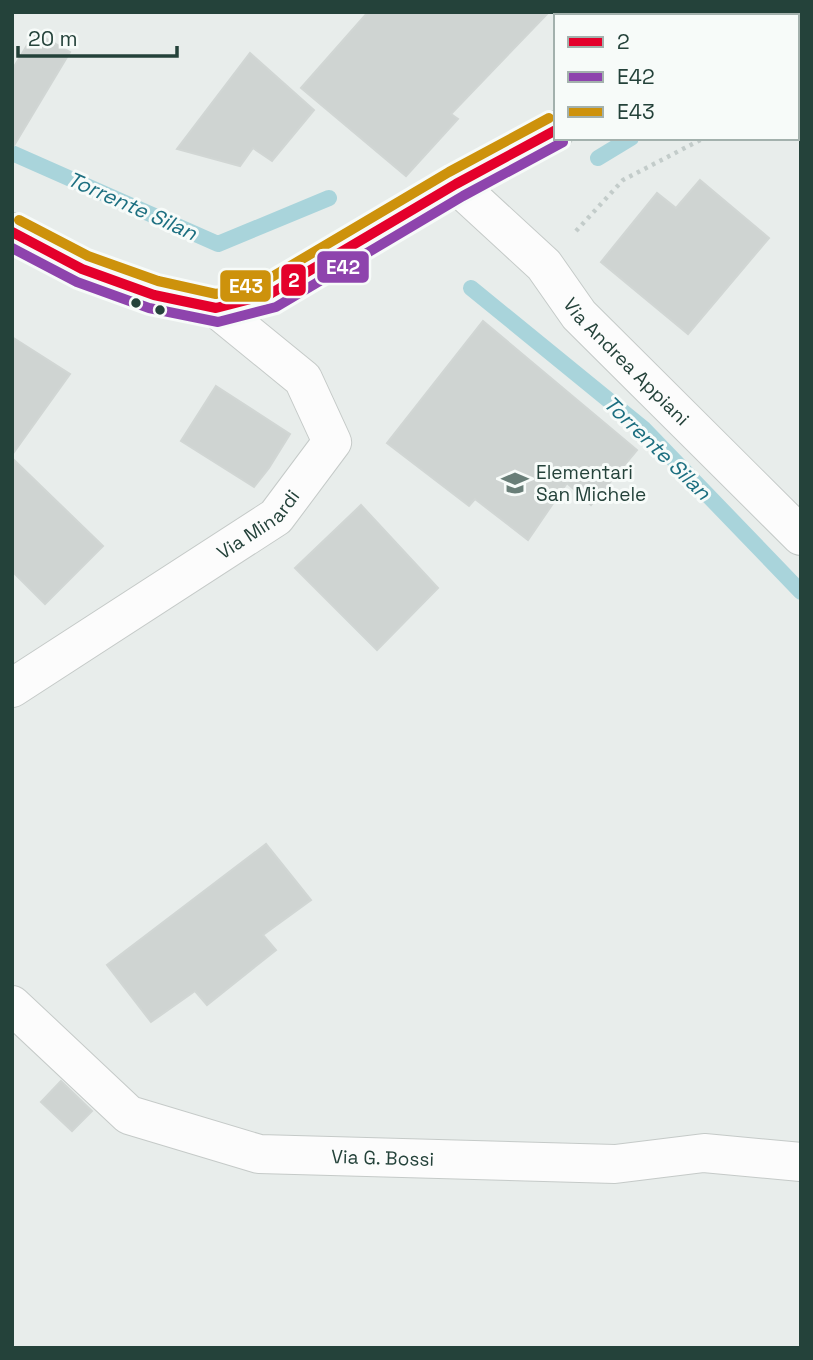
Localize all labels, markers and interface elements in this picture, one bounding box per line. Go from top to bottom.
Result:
scale bar [18,14,177,58]
legend [554,14,799,140]
text: 20 m [28,25,78,52]
text: 2 [617,28,630,55]
text: E42 [617,63,655,90]
text: E43 [617,98,655,125]
water label: Torrente Silan [63,165,202,247]
line badge: E42 [316,250,370,284]
text: E42 [326,255,360,280]
line badge: 2 [280,263,307,297]
text: 2 [288,268,300,293]
line badge: E43 [219,269,272,303]
text: E43 [229,274,263,299]
street label: Via Andrea Appiani [558,293,695,431]
unlabelled marker [129,296,143,310]
unlabelled marker [153,303,167,317]
water label: Torrente Silan [598,390,717,506]
place label: Elementari San Michele [536,460,646,507]
school or university icon: Elementari San Michele [500,468,530,498]
street label: Via Minardi [212,485,305,565]
street label: Via G. Bossi [331,1144,434,1172]

